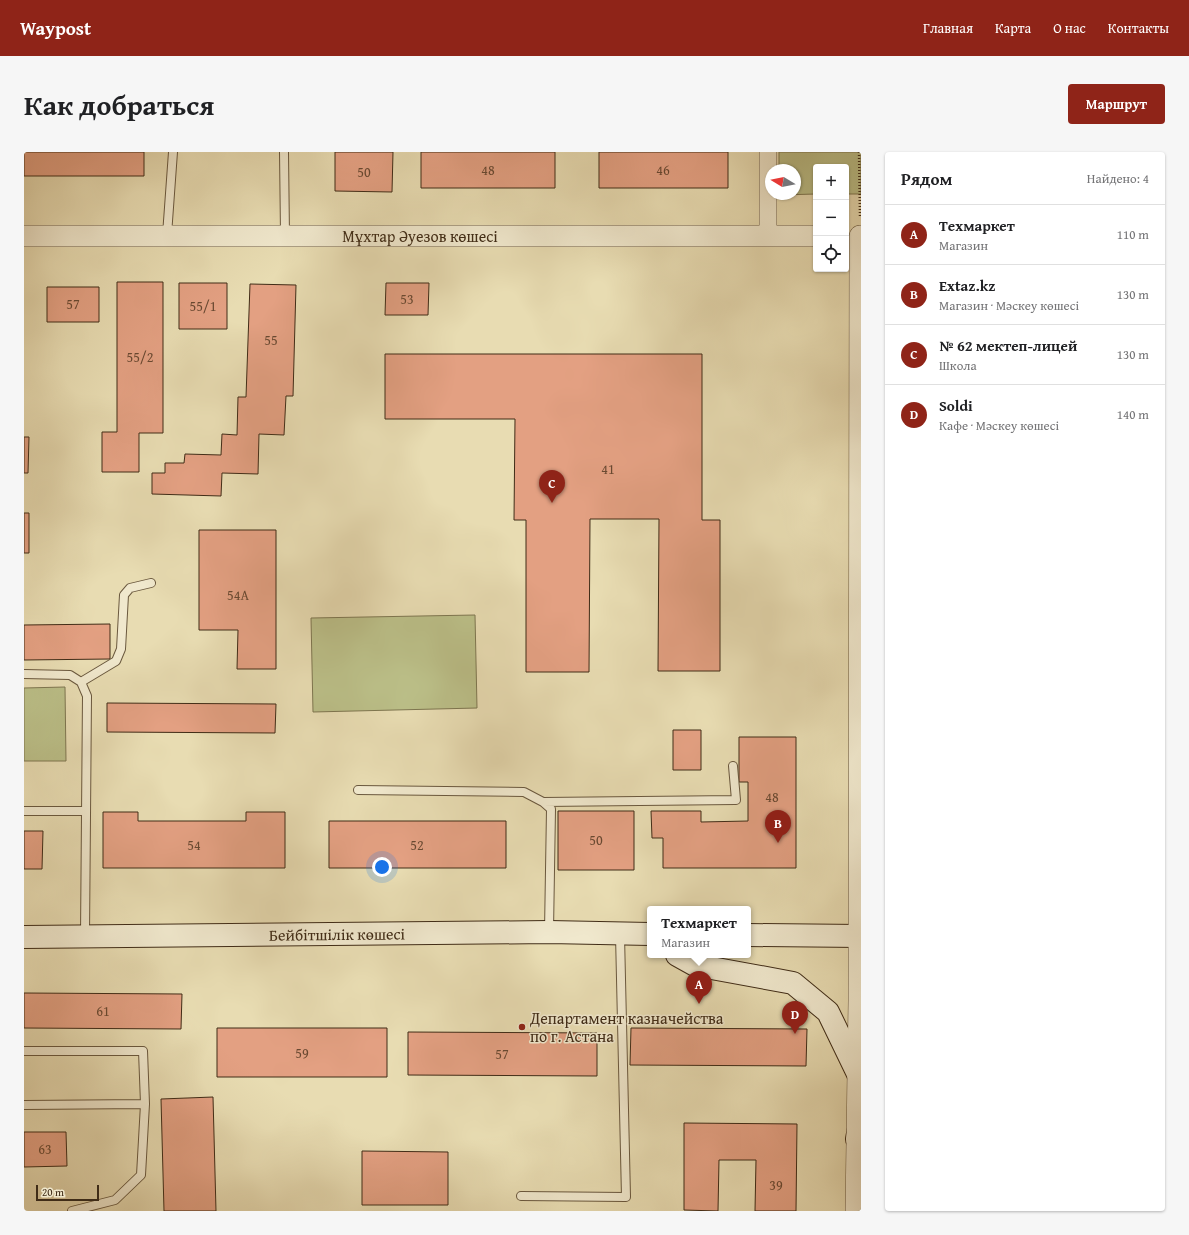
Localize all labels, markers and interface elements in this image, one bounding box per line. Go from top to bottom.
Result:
text: Waypost [20,14,91,42]
text: Главная [923,18,973,38]
text: Карта [995,18,1031,38]
text: О нас [1053,18,1086,38]
text: Контакты [1108,18,1169,38]
text: Как добраться [24,84,214,125]
button: Маршрут [1068,84,1165,124]
house number: 48 [481,160,495,180]
house number: 46 [656,160,670,180]
house number: 50 [357,162,371,182]
north arrow [765,164,801,200]
map controls [813,164,849,272]
button: + [813,164,849,200]
text: Рядом [901,166,952,191]
text: Найдено: 4 [1087,169,1149,188]
button: − [813,200,849,236]
text: Техмаркет [939,215,1015,236]
street label: Мұхтар Әуезов көшесі [342,224,498,248]
text: A [910,225,918,244]
text: 110 m [1117,225,1149,244]
button: locate [813,236,849,272]
text: Магазин [939,236,988,255]
text: Extaz.kz [939,275,995,296]
text: B [910,285,918,304]
text: 130 m [1117,285,1149,304]
house number: 53 [400,289,414,309]
house number: 57 [66,294,80,314]
house number: 55/1 [190,296,216,316]
text: Магазин · Мәскеу көшесі [939,296,1079,315]
house number: 55 [264,330,278,350]
text: № 62 мектеп-лицей [939,335,1077,356]
text: C [910,345,918,364]
text: 130 m [1117,345,1149,364]
house number: 55/2 [127,347,153,367]
text: Школа [939,356,977,375]
text: Soldi [939,395,973,416]
text: D [910,405,918,424]
text: 140 m [1117,405,1149,424]
text: Кафе · Мәскеу көшесі [939,416,1059,435]
house number: 41 [601,459,615,479]
pin: C [539,470,565,503]
house number: 54А [227,585,249,605]
house number: 48 [765,787,779,807]
pin: B [765,810,791,843]
house number: 50 [589,830,603,850]
house number: 54 [187,835,201,855]
house number: 52 [410,835,424,855]
your location [372,857,392,877]
popup [647,906,751,958]
text: Техмаркет [661,912,737,933]
street label: Бейбітшілік көшесі [269,921,406,947]
text: Магазин [661,933,710,952]
pin: A [686,971,712,1004]
house number: 61 [96,1001,110,1021]
pin: D [782,1001,808,1034]
place label: Департамент казначейства по г. Астана [529,1006,724,1048]
marker: Департамент казначейства по г. Астана [517,1022,527,1032]
house number: 59 [295,1043,309,1063]
house number: 57 [495,1044,509,1064]
house number: 63 [38,1139,52,1159]
house number: 39 [769,1175,783,1195]
scale bar [36,1183,99,1202]
text: 20 m [42,1184,64,1200]

